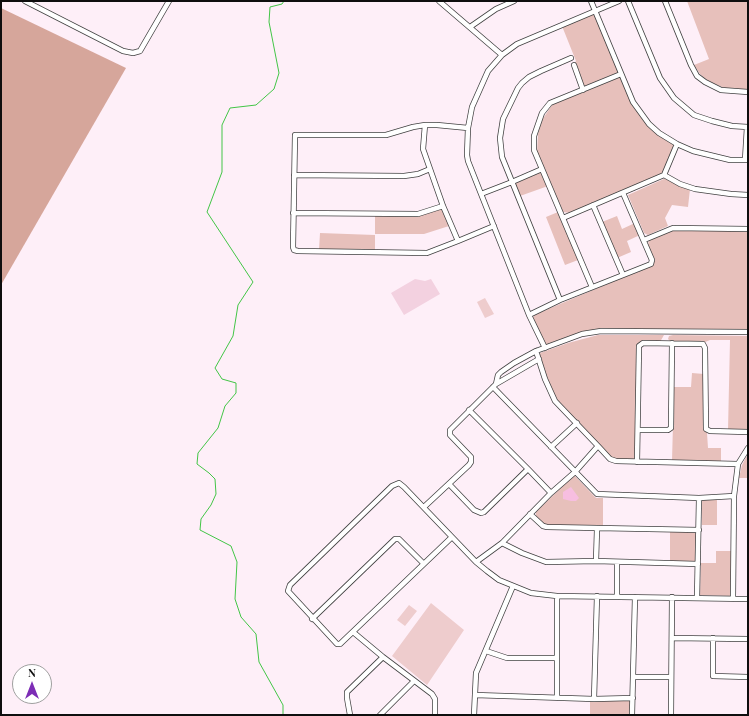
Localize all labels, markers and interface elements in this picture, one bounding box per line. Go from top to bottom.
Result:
north arrow [12,664,52,704]
text: N [28,665,36,680]

